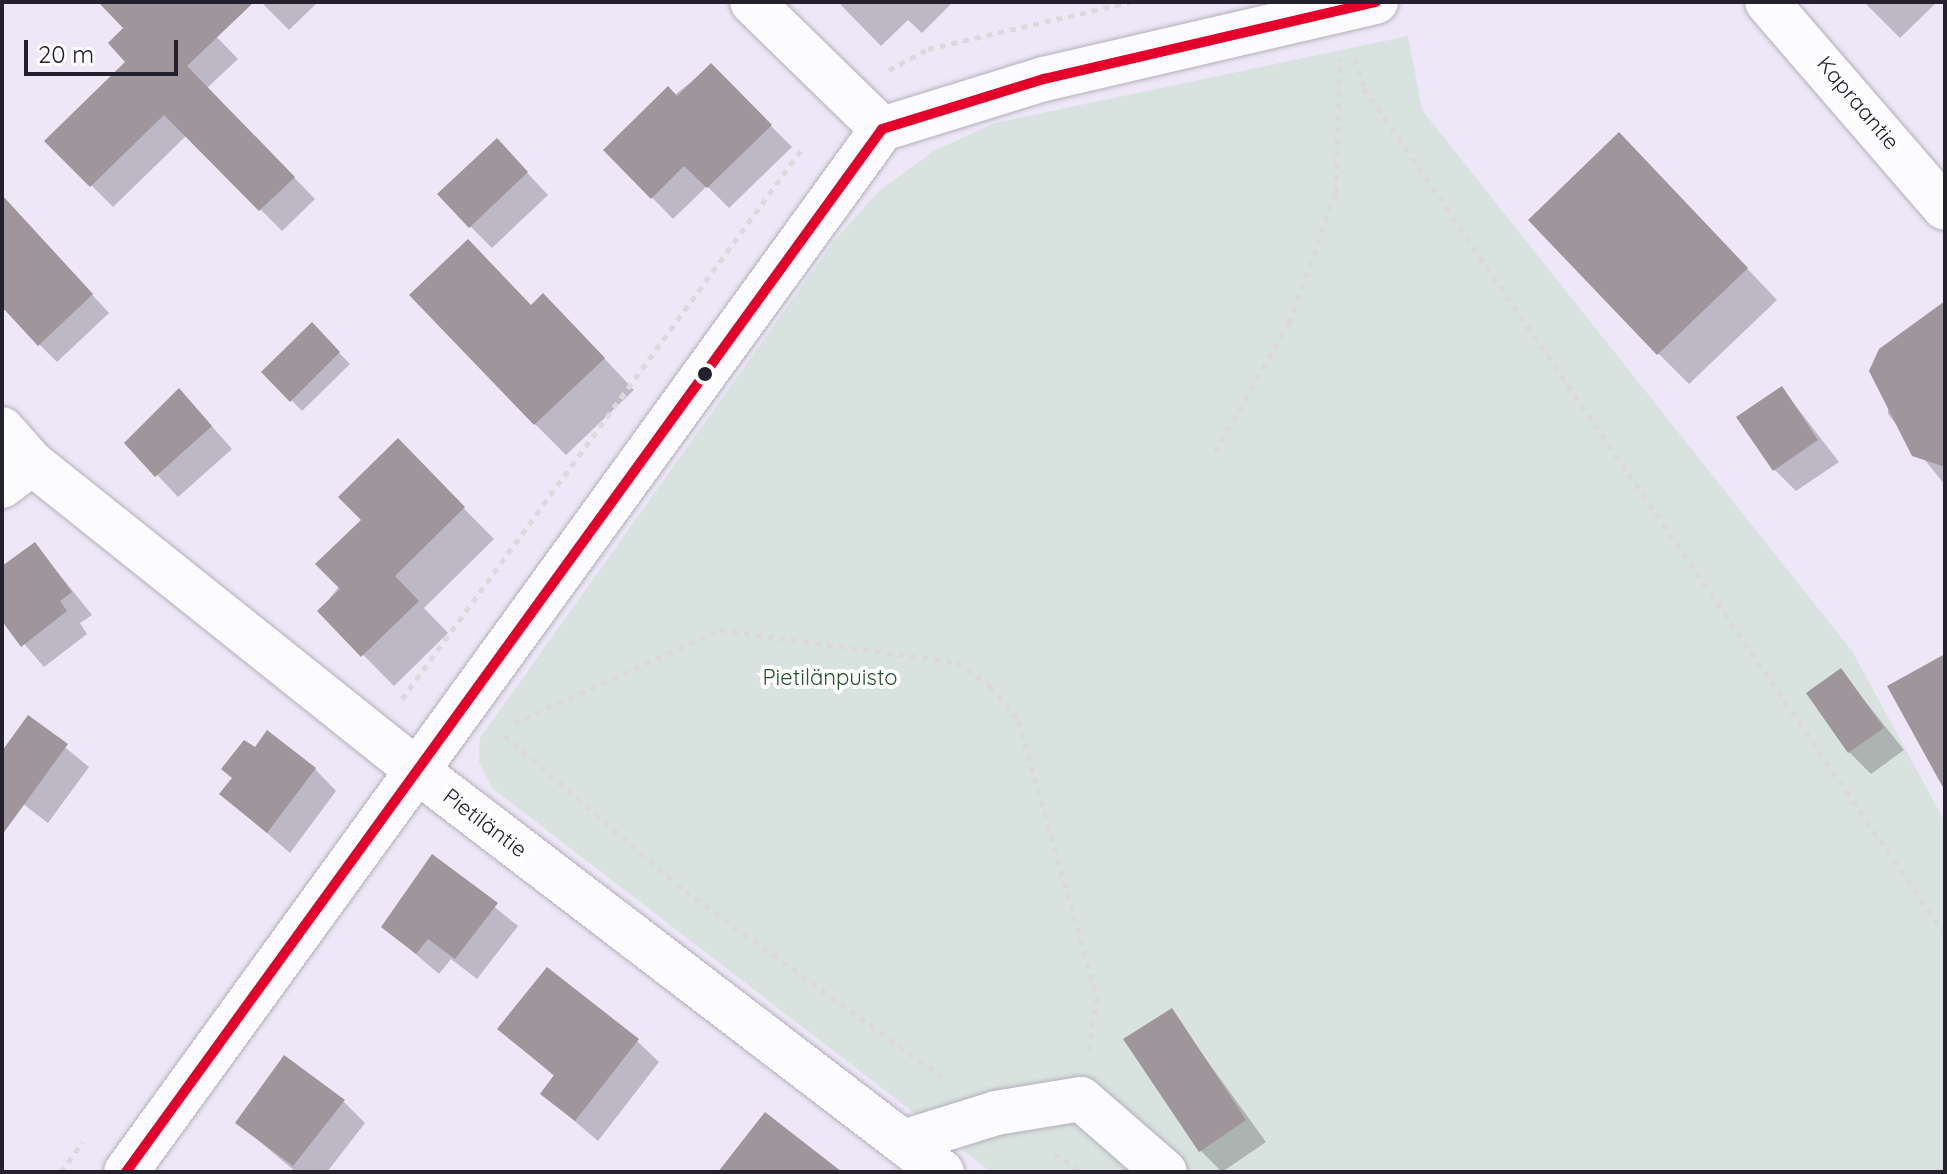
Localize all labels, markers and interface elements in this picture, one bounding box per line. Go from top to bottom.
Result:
scale bar [28,24,182,74]
text: 20 m [38,39,94,69]
street label: Kapraantie [1811,51,1905,155]
unlabelled marker [697,366,713,382]
park label: Pietilänpuisto [762,665,898,691]
street label: Pietiläntie [438,783,532,863]

